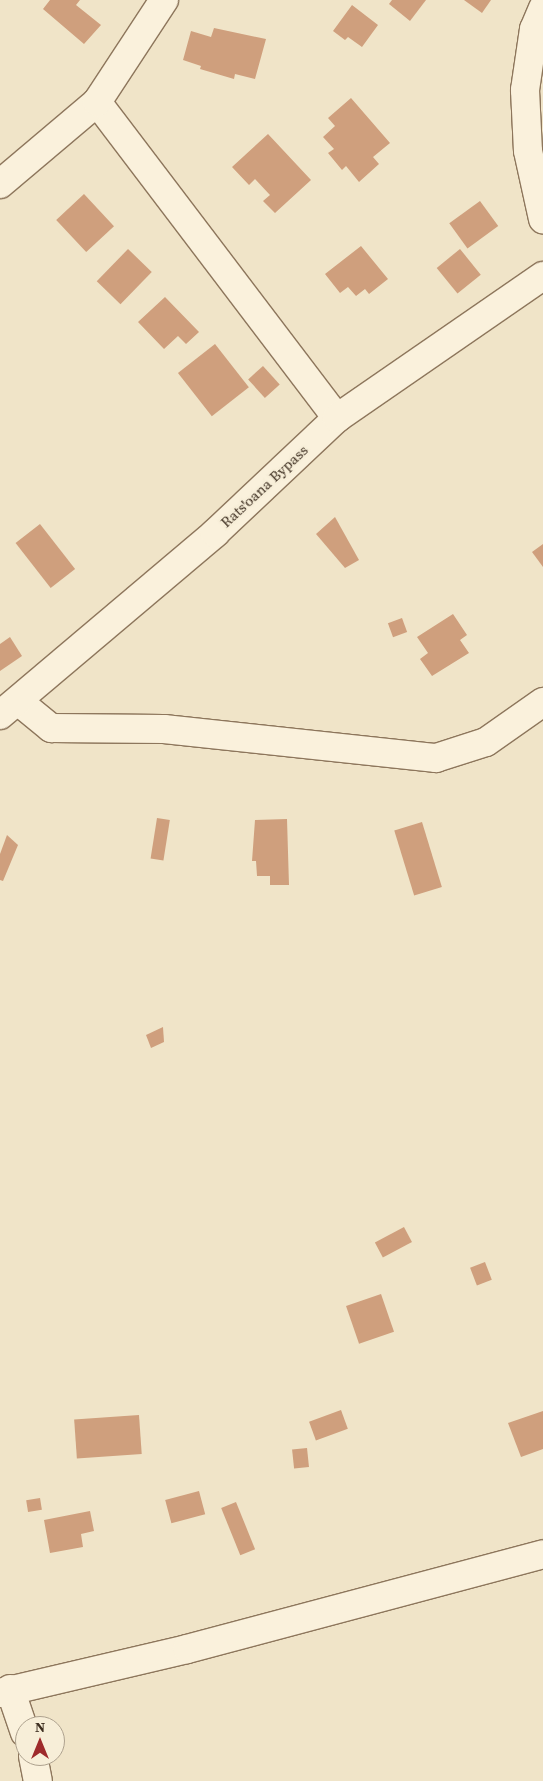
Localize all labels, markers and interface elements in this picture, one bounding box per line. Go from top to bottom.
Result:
street label: Rats'oana Bypass [217,441,311,531]
north arrow [15,1716,65,1766]
text: N [35,1717,45,1737]

